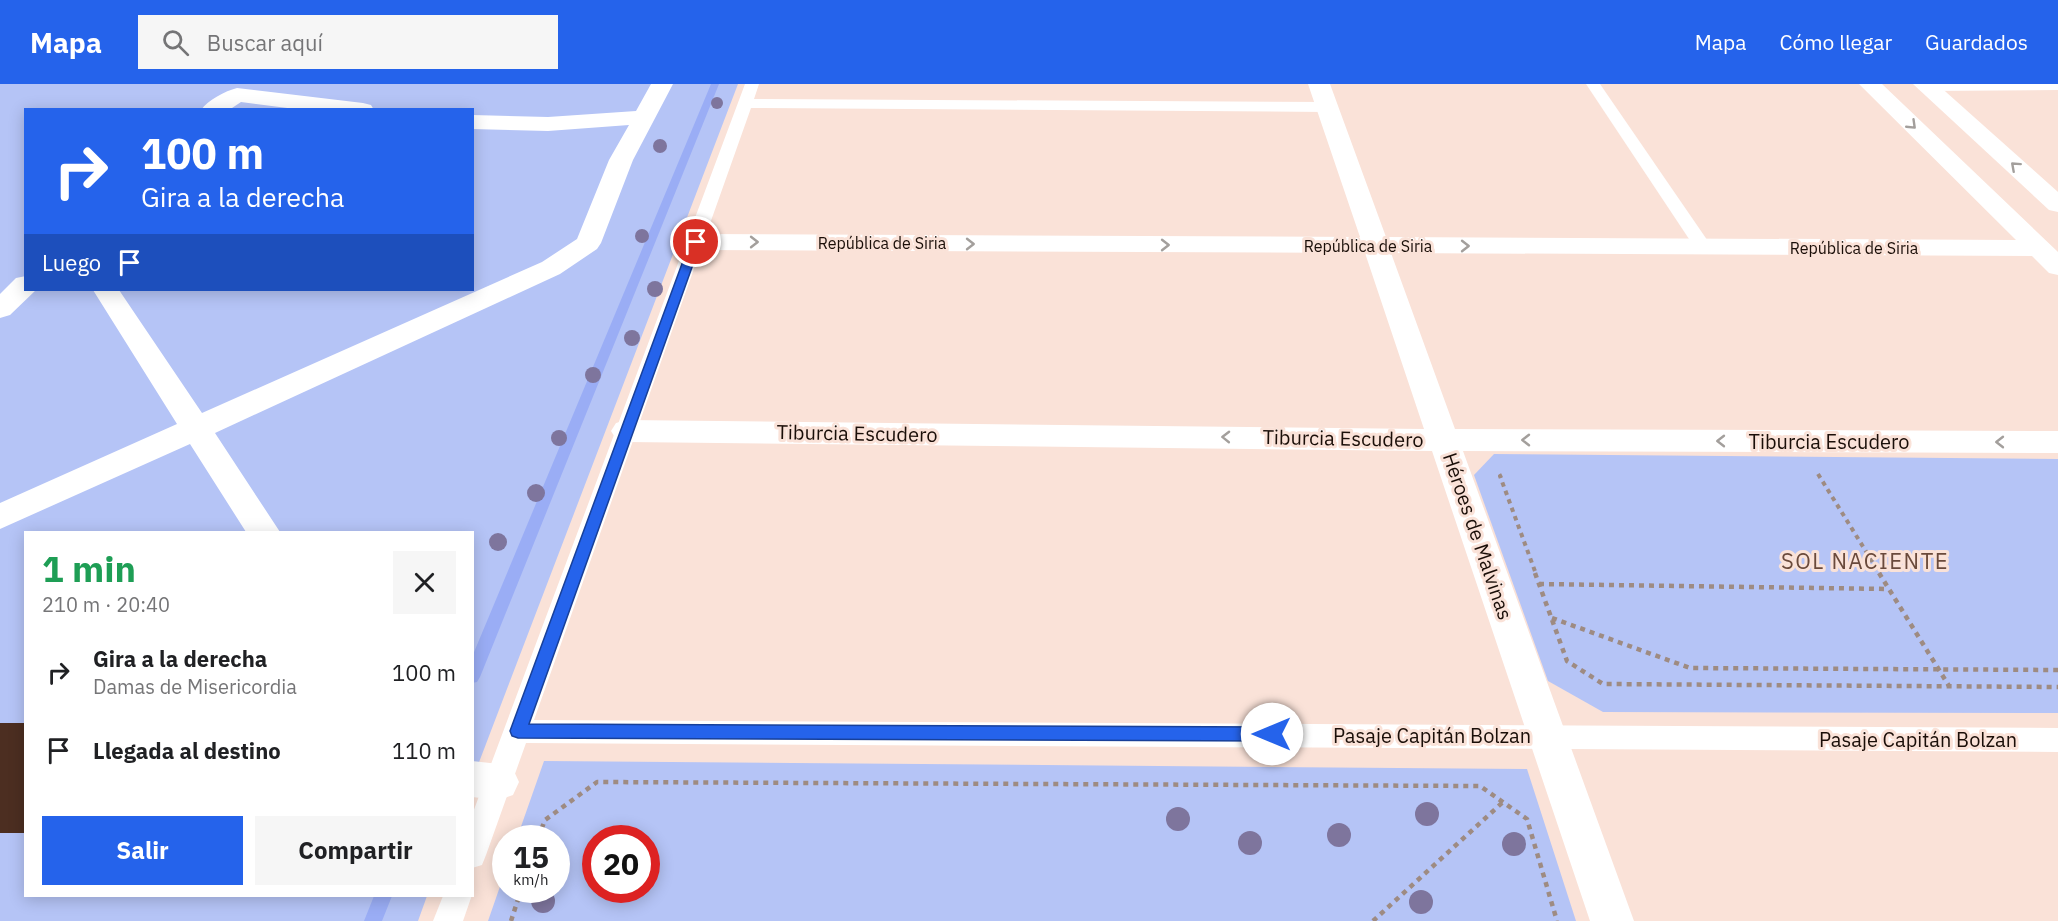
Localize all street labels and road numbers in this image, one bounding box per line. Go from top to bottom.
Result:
street label: República de Siria [818,233,947,253]
street label: República de Siria [1304,236,1433,256]
street label: República de Siria [1790,238,1919,258]
street label: Tiburcia Escudero [776,418,938,448]
street label: Tiburcia Escudero [1262,423,1424,453]
street label: Tiburcia Escudero [1749,428,1909,455]
street label: Héroes de Malvinas [1437,449,1519,623]
street label: Pasaje Capitán Bolzan [1333,722,1531,749]
street label: Pasaje Capitán Bolzan [1819,726,2017,753]

